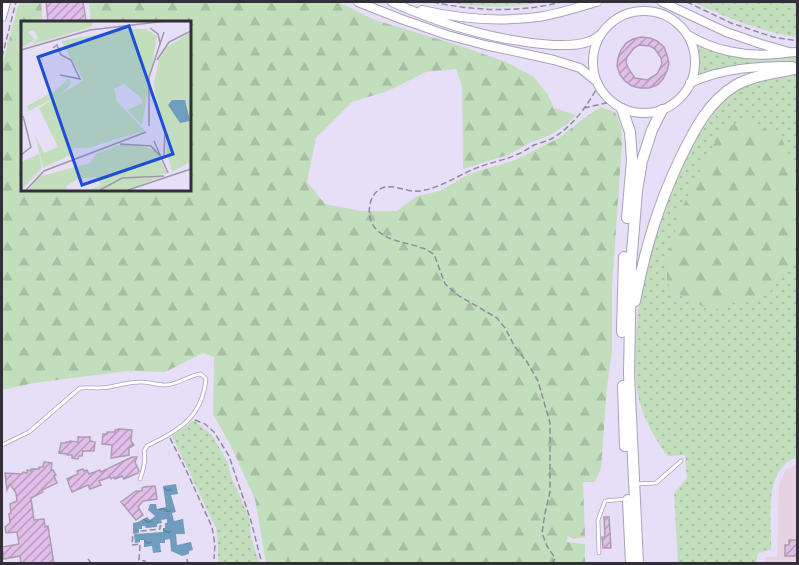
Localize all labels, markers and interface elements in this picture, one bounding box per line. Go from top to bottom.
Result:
inset map [21,21,190,190]

